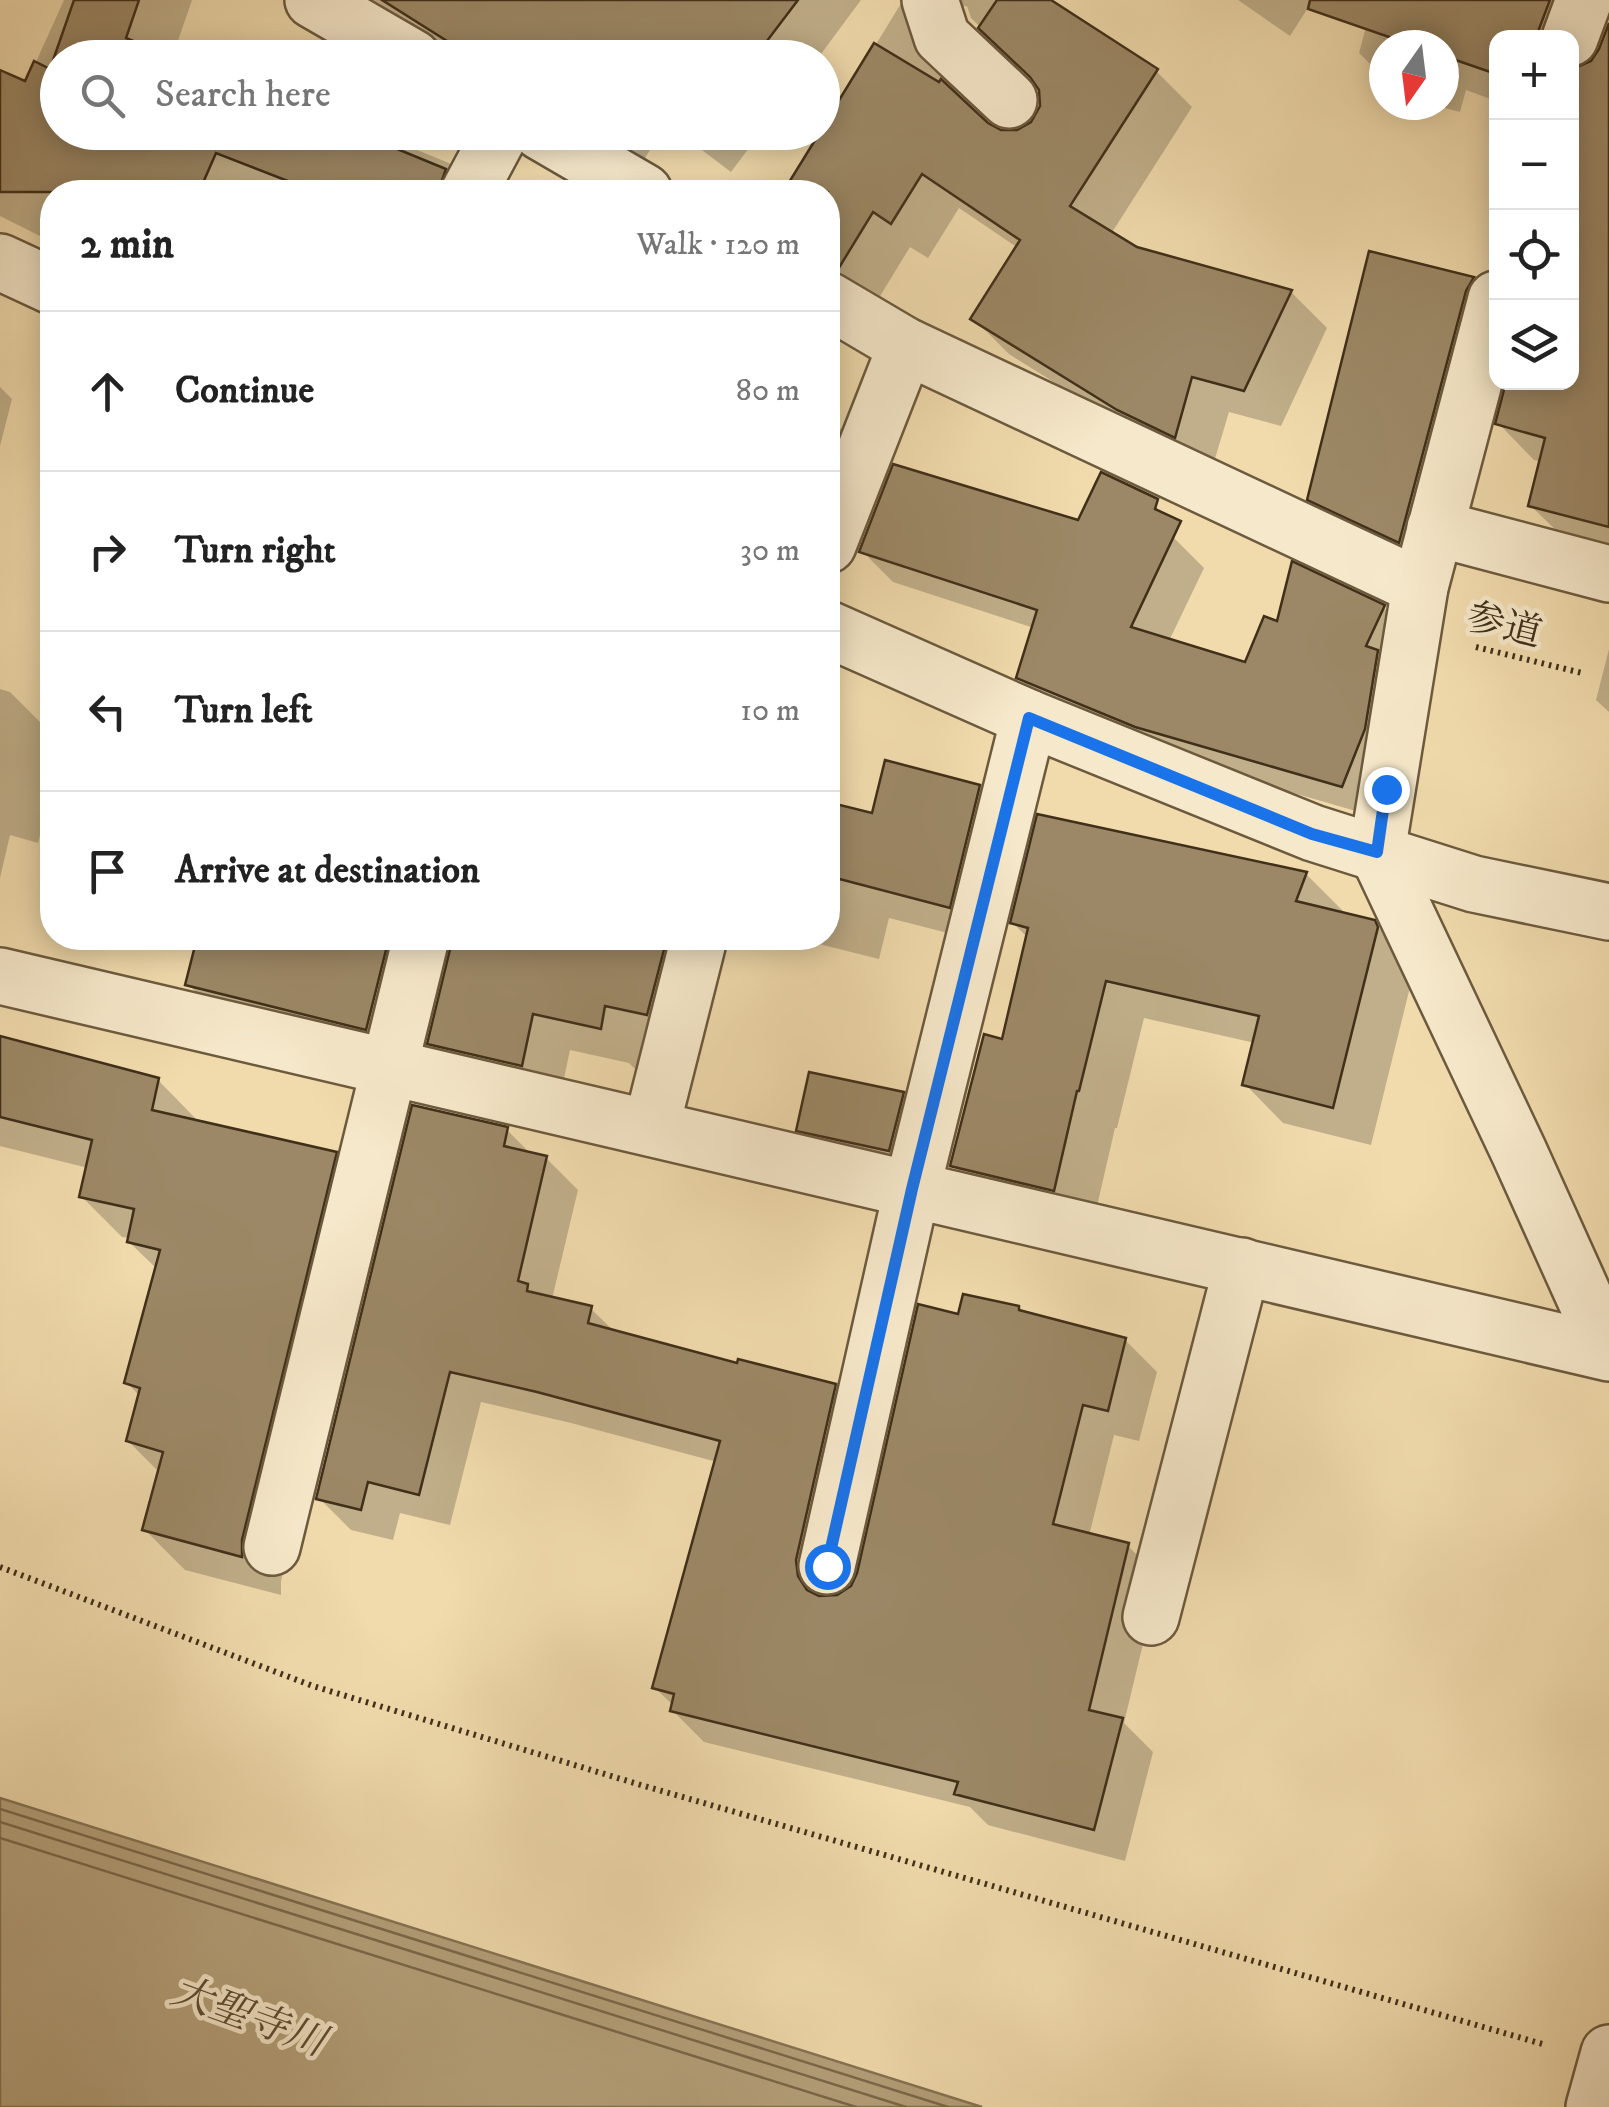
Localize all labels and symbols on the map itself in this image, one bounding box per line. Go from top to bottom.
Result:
north arrow [1369,30,1459,120]
street label: 参道 [1461,594,1547,658]
route end [1364,767,1410,813]
route start [805,1544,851,1590]
water label: 大聖寺川 [164,1967,335,2070]

